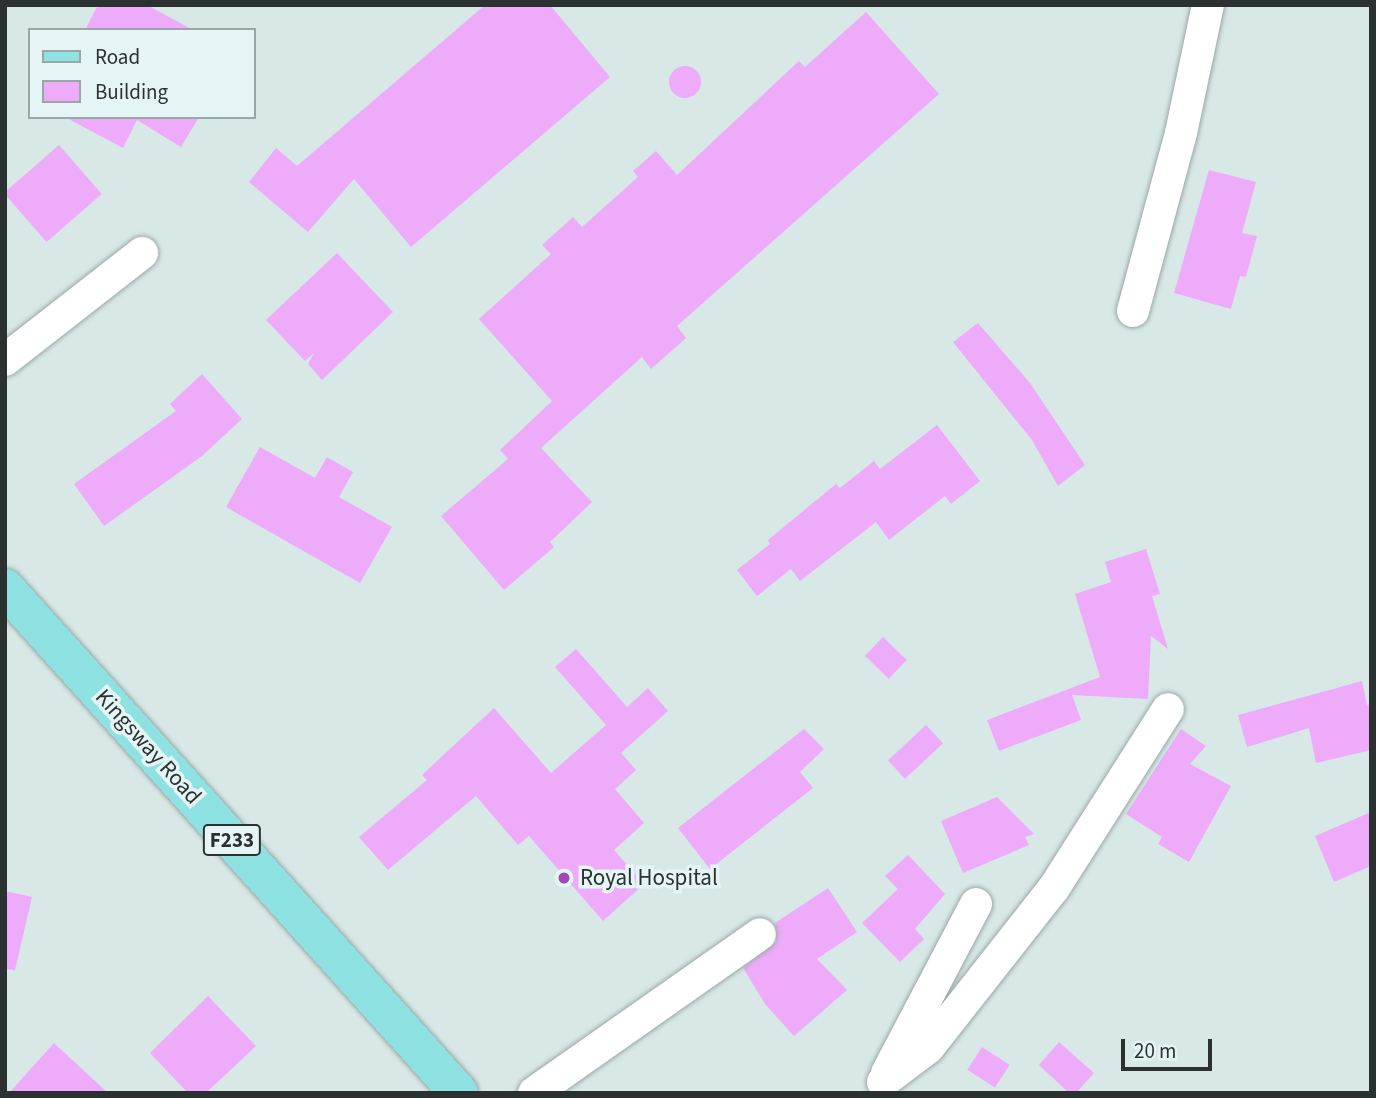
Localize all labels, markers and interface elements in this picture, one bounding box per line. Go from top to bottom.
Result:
legend [28,28,256,119]
text: Road [95,42,140,72]
text: Building [95,77,168,107]
street label: Kingsway Road [89,684,207,810]
road number: F233 [202,822,262,858]
place label: Royal Hospital [580,864,718,892]
marker: Royal Hospital [554,868,574,888]
scale bar [1124,1024,1215,1068]
text: 20 m [1134,1036,1176,1066]

